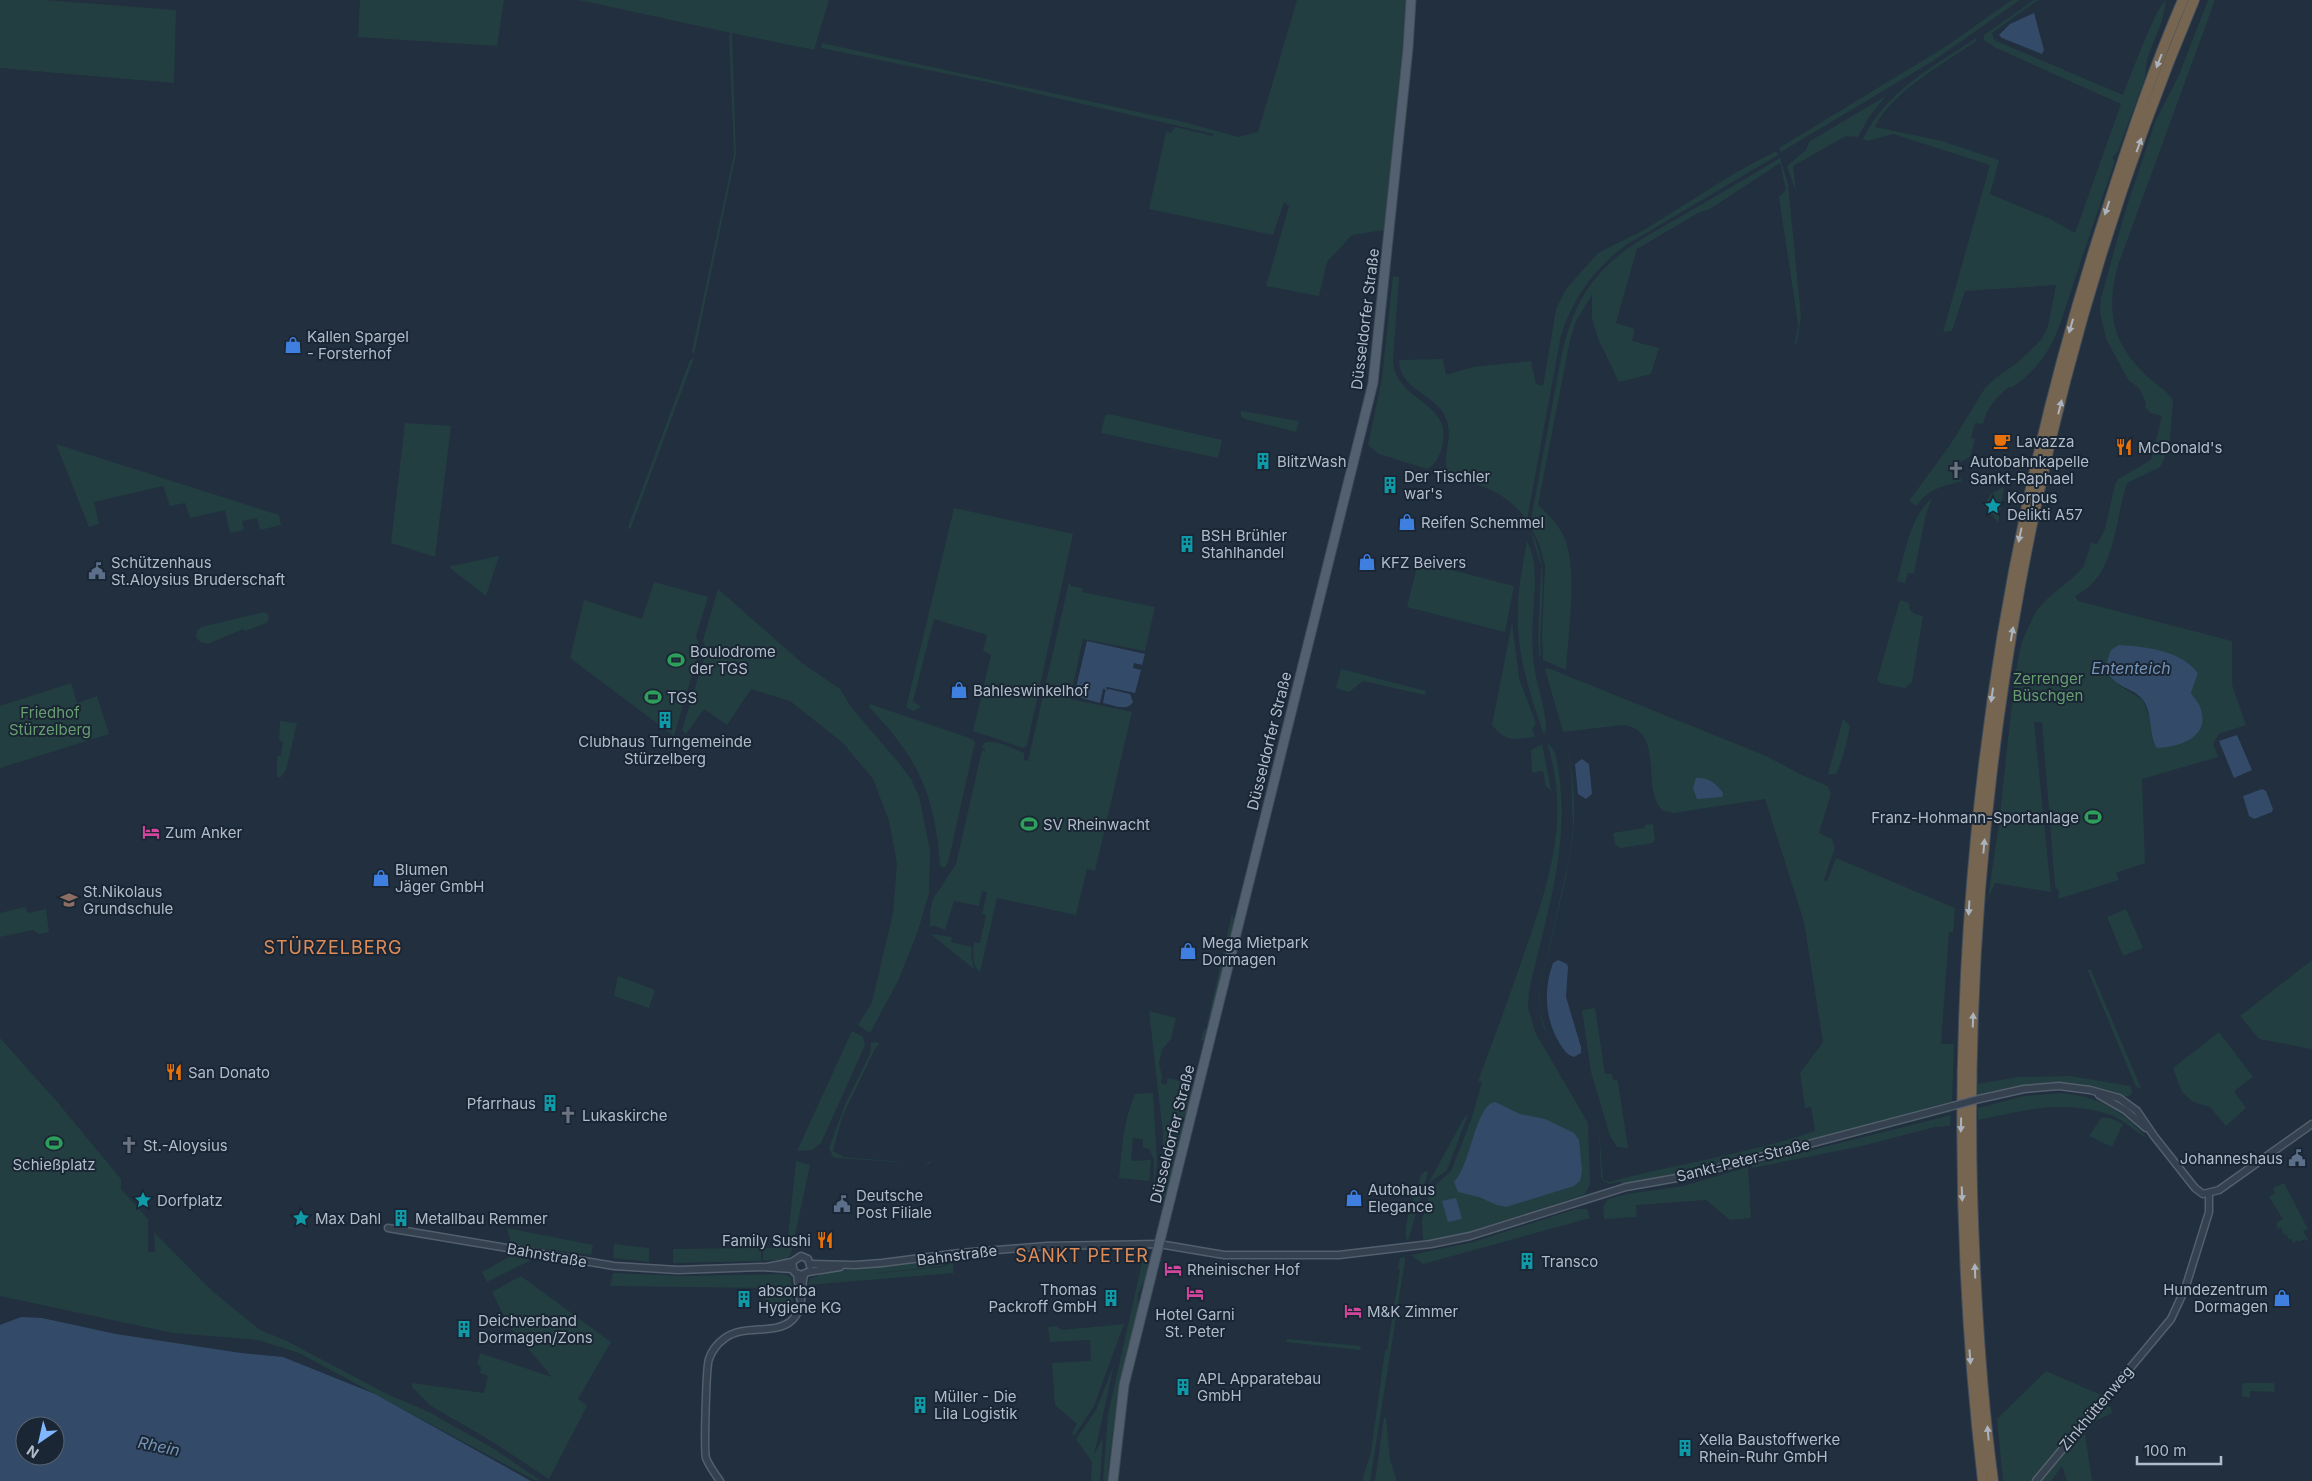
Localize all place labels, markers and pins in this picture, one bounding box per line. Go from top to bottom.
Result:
place label: Kallen Spargel - Forsterhof [307,327,409,363]
shop icon: Kallen Spargel - Forsterhof [283,335,303,355]
cafe icon: Lavazza [1992,431,2012,451]
place label: Lavazza [2016,432,2074,451]
restaurant icon: McDonald's [2114,437,2134,457]
place label: McDonald's [2138,438,2223,457]
building icon: BlitzWash [1253,451,1273,471]
place label: BlitzWash [1277,452,1347,471]
place label: Autobahnkapelle Sankt-Raphael [1970,452,2089,488]
church icon: Autobahnkapelle Sankt-Raphael [1946,460,1966,480]
place label: Der Tischler war's [1404,467,1490,503]
building icon: Der Tischler war's [1380,475,1400,495]
place label: Korpus Delikti A57 [2007,488,2083,524]
place icon: Korpus Delikti A57 [1983,496,2003,516]
shop icon: Reifen Schemmel [1397,512,1417,532]
place label: Reifen Schemmel [1421,513,1544,532]
place label: BSH Brühler Stahlhandel [1201,526,1287,562]
building icon: BSH Brühler Stahlhandel [1177,534,1197,554]
shop icon: KFZ Beivers [1357,552,1377,572]
place label: Schützenhaus St.Aloysius Bruderschaft [111,553,285,589]
place label: KFZ Beivers [1381,553,1466,572]
public building icon: Schützenhaus St.Aloysius Bruderschaft [87,561,107,581]
place label: Boulodrome der TGS [690,642,776,678]
sports icon: Boulodrome der TGS [666,650,686,670]
shop icon: Bahleswinkelhof [949,680,969,700]
place label: Bahleswinkelhof [973,681,1089,700]
sports icon: TGS [643,687,663,707]
place label: TGS [667,688,697,707]
building icon: Clubhaus Turngemeinde Stürzelberg [655,710,675,730]
place label: Clubhaus Turngemeinde Stürzelberg [578,732,752,768]
sports icon: Franz-Hohmann-Sportanlage [2083,807,2103,827]
place label: Franz-Hohmann-Sportanlage [1871,808,2079,827]
sports icon: SV Rheinwacht [1019,814,1039,834]
place label: SV Rheinwacht [1043,815,1150,834]
hotel icon: Zum Anker [141,822,161,842]
place label: Zum Anker [165,823,243,842]
place label: Blumen Jäger GmbH [395,860,484,896]
shop icon: Blumen Jäger GmbH [371,868,391,888]
place label: St.Nikolaus Grundschule [83,882,173,918]
school or university icon: St.Nikolaus Grundschule [59,890,79,910]
place label: Mega Mietpark Dormagen [1202,933,1310,969]
shop icon: Mega Mietpark Dormagen [1178,941,1198,961]
restaurant icon: San Donato [164,1062,184,1082]
place label: San Donato [188,1063,270,1082]
building icon: Pfarrhaus [540,1093,560,1113]
place label: Pfarrhaus [467,1094,536,1113]
church icon: Lukaskirche [558,1105,578,1125]
place label: Lukaskirche [582,1106,667,1125]
sports icon: Schießplatz [44,1133,64,1153]
church icon: St.-Aloysius [119,1135,139,1155]
place label: St.-Aloysius [143,1136,228,1155]
public building icon: Johanneshaus [2287,1148,2307,1168]
place label: Johanneshaus [2180,1149,2283,1168]
place label: Schießplatz [12,1155,96,1174]
place label: Autohaus Elegance [1368,1180,1435,1216]
place label: Deutsche Post Filiale [856,1186,932,1222]
shop icon: Autohaus Elegance [1344,1188,1364,1208]
place icon: Dorfplatz [133,1190,153,1210]
place label: Dorfplatz [157,1191,223,1210]
public building icon: Deutsche Post Filiale [832,1194,852,1214]
place icon: Max Dahl [291,1208,311,1228]
building icon: Metallbau Remmer [391,1208,411,1228]
place label: Max Dahl [315,1209,381,1228]
place label: Metallbau Remmer [415,1209,548,1228]
restaurant icon: Family Sushi [815,1230,835,1250]
place label: Family Sushi [722,1231,811,1250]
building icon: Transco [1517,1251,1537,1271]
place label: Transco [1541,1252,1598,1271]
hotel icon: Rheinischer Hof [1163,1259,1183,1279]
place label: Rheinischer Hof [1187,1260,1301,1279]
place label: Thomas Packroff GmbH [988,1280,1097,1316]
place label: Hundezentrum Dormagen [2163,1280,2268,1316]
place label: absorba Hygiene KG [758,1281,842,1317]
hotel icon: Hotel Garni St. Peter [1185,1283,1205,1303]
building icon: Thomas Packroff GmbH [1101,1288,1121,1308]
shop icon: Hundezentrum Dormagen [2272,1288,2292,1308]
building icon: absorba Hygiene KG [734,1289,754,1309]
hotel icon: M&K Zimmer [1343,1301,1363,1321]
place label: M&K Zimmer [1367,1302,1459,1321]
place label: Hotel Garni St. Peter [1155,1305,1235,1341]
place label: Deichverband Dormagen/Zons [478,1311,593,1347]
building icon: Deichverband Dormagen/Zons [454,1319,474,1339]
place label: APL Apparatebau GmbH [1197,1369,1321,1405]
building icon: APL Apparatebau GmbH [1173,1377,1193,1397]
place label: Müller - Die Lila Logistik [934,1387,1018,1423]
building icon: Müller - Die Lila Logistik [910,1395,930,1415]
place label: Xella Baustoffwerke Rhein-Ruhr GmbH [1699,1430,1840,1466]
building icon: Xella Baustoffwerke Rhein-Ruhr GmbH [1675,1438,1695,1458]

